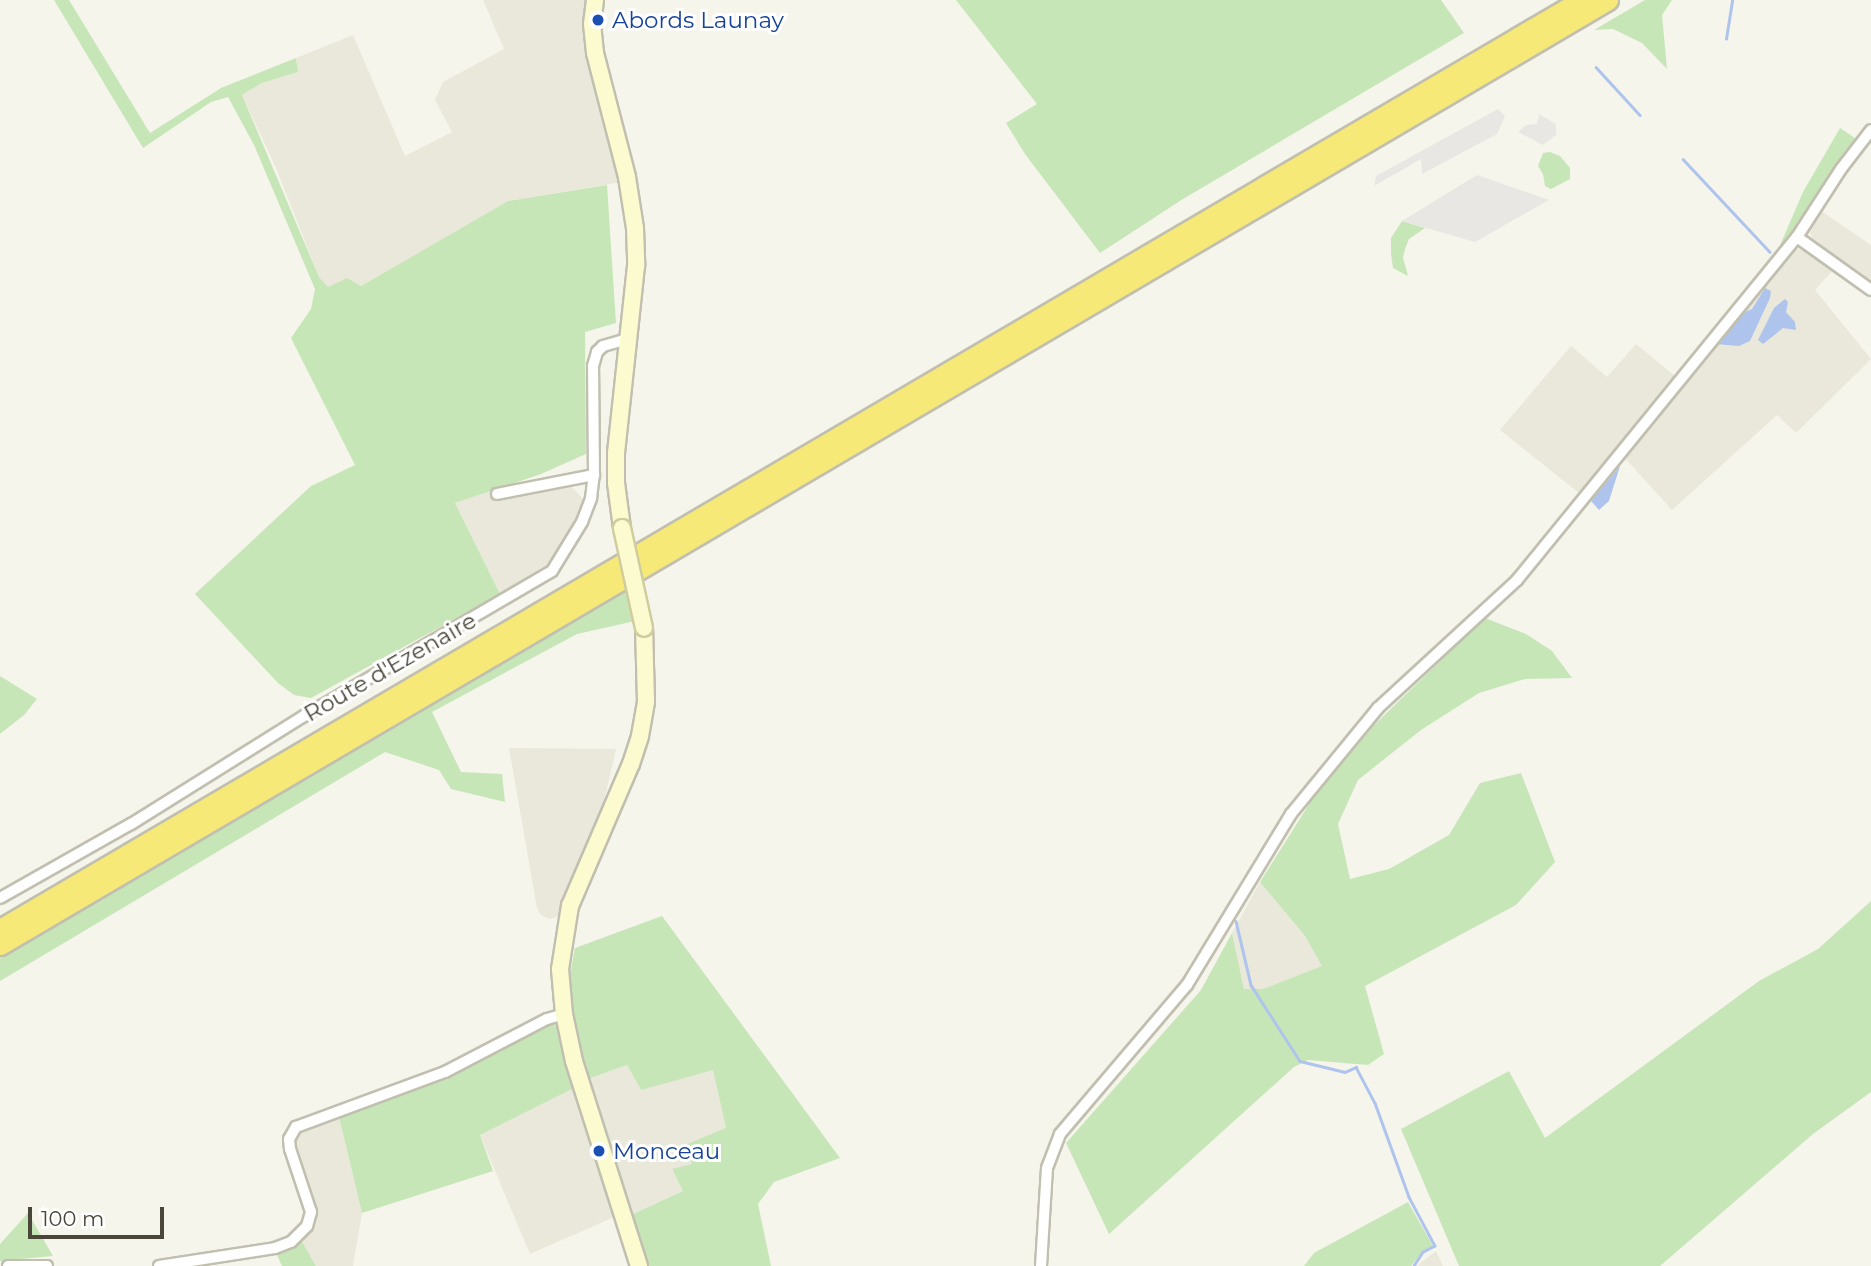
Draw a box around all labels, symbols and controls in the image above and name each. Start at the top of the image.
place label: Abords Launay [612,6,784,34]
marker: Abords Launay [590,12,606,28]
street label: Route d'Ezenaire [299,606,481,728]
place label: Monceau [613,1137,720,1165]
marker: Monceau [591,1143,607,1159]
scale bar [32,1192,168,1236]
text: 100 m [41,1206,104,1231]

